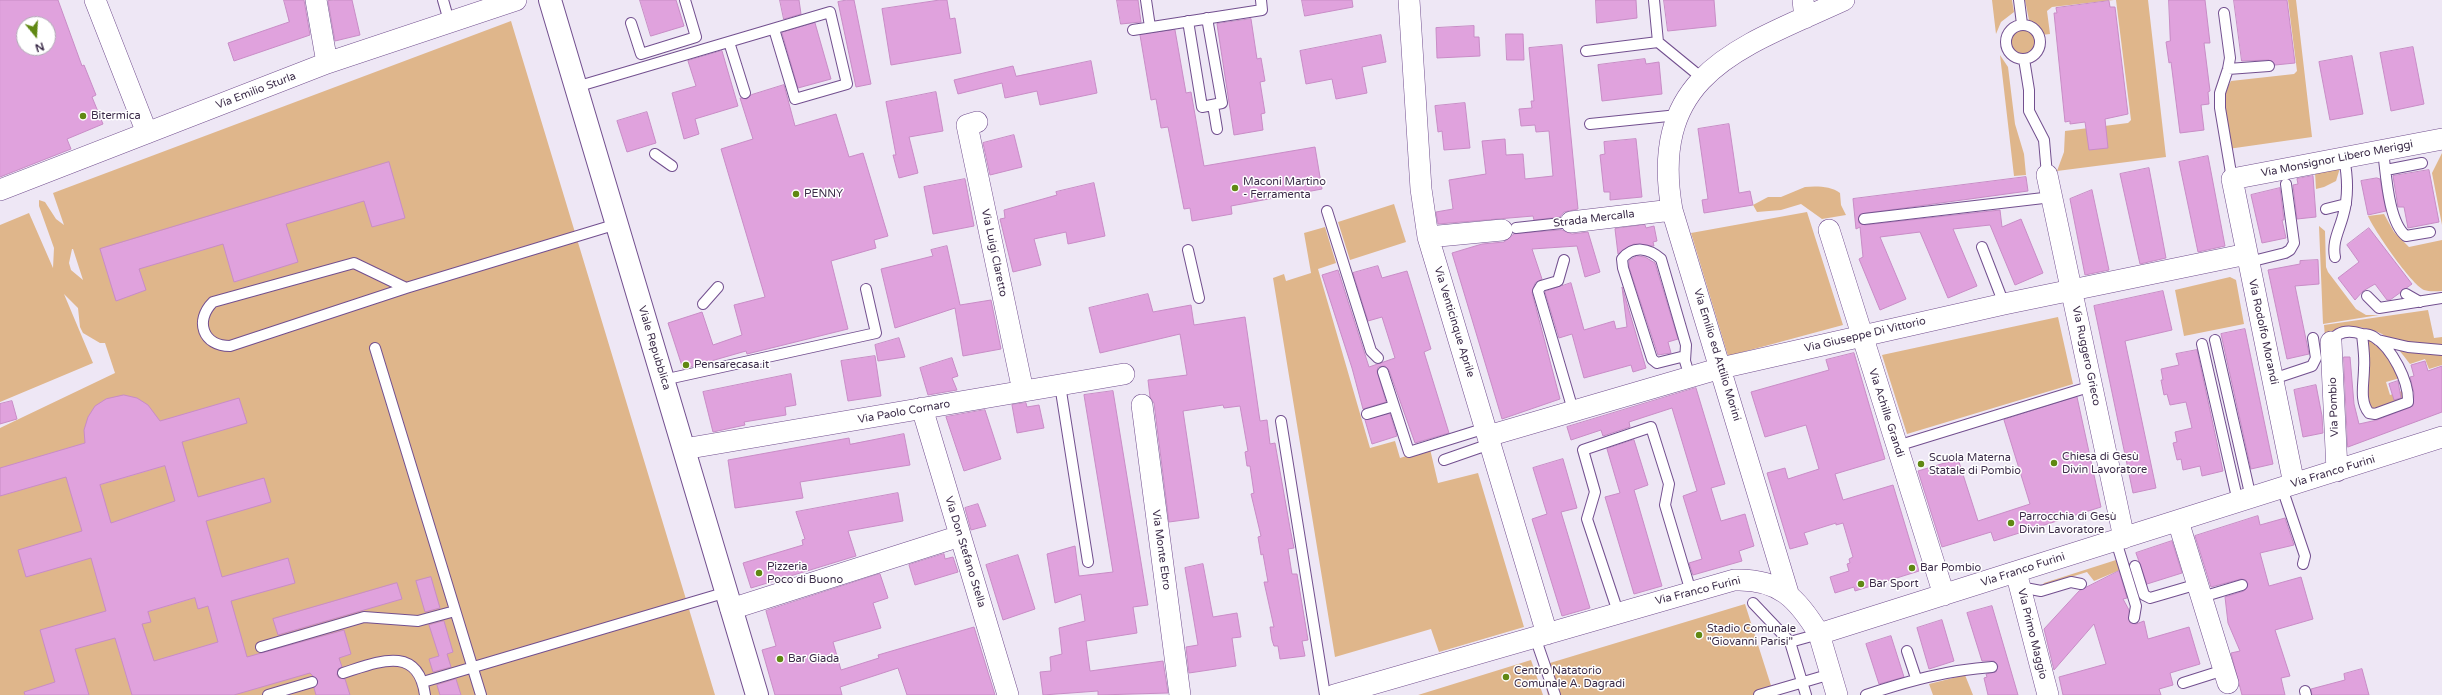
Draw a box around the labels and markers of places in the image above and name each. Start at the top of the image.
place label: Bitermica [91,109,141,123]
marker: Bitermica [78,111,88,121]
place label: Maconi Martino - Ferramenta [1243,175,1326,201]
marker: Maconi Martino - Ferramenta [1230,183,1240,193]
place label: PENNY [804,187,843,201]
marker: PENNY [791,189,801,199]
place label: Pensarecasa.it [694,358,769,372]
marker: Pensarecasa.it [681,360,691,370]
place label: Chiesa di Gesù Divin Lavoratore [2062,450,2147,476]
place label: Scuola Materna Statale di Pombio [1929,451,2021,477]
marker: Chiesa di Gesù Divin Lavoratore [2049,458,2059,468]
marker: Scuola Materna Statale di Pombio [1916,459,1926,469]
place label: Parrocchia di Gesù Divin Lavoratore [2019,510,2116,536]
marker: Parrocchia di Gesù Divin Lavoratore [2006,518,2016,528]
place label: Pizzeria Poco di Buono [767,560,843,586]
place label: Bar Pombio [1920,561,1981,575]
marker: Bar Pombio [1907,563,1917,573]
marker: Pizzeria Poco di Buono [754,568,764,578]
place label: Bar Sport [1869,577,1919,591]
marker: Bar Sport [1856,579,1866,589]
place label: Stadio Comunale "Giovanni Parisi" [1707,622,1796,648]
marker: Stadio Comunale "Giovanni Parisi" [1694,630,1704,640]
place label: Bar Giada [788,652,839,666]
marker: Bar Giada [775,654,785,664]
place label: Centro Natatorio Comunale A. Dagradi [1514,664,1625,690]
marker: Centro Natatorio Comunale A. Dagradi [1501,672,1511,682]

